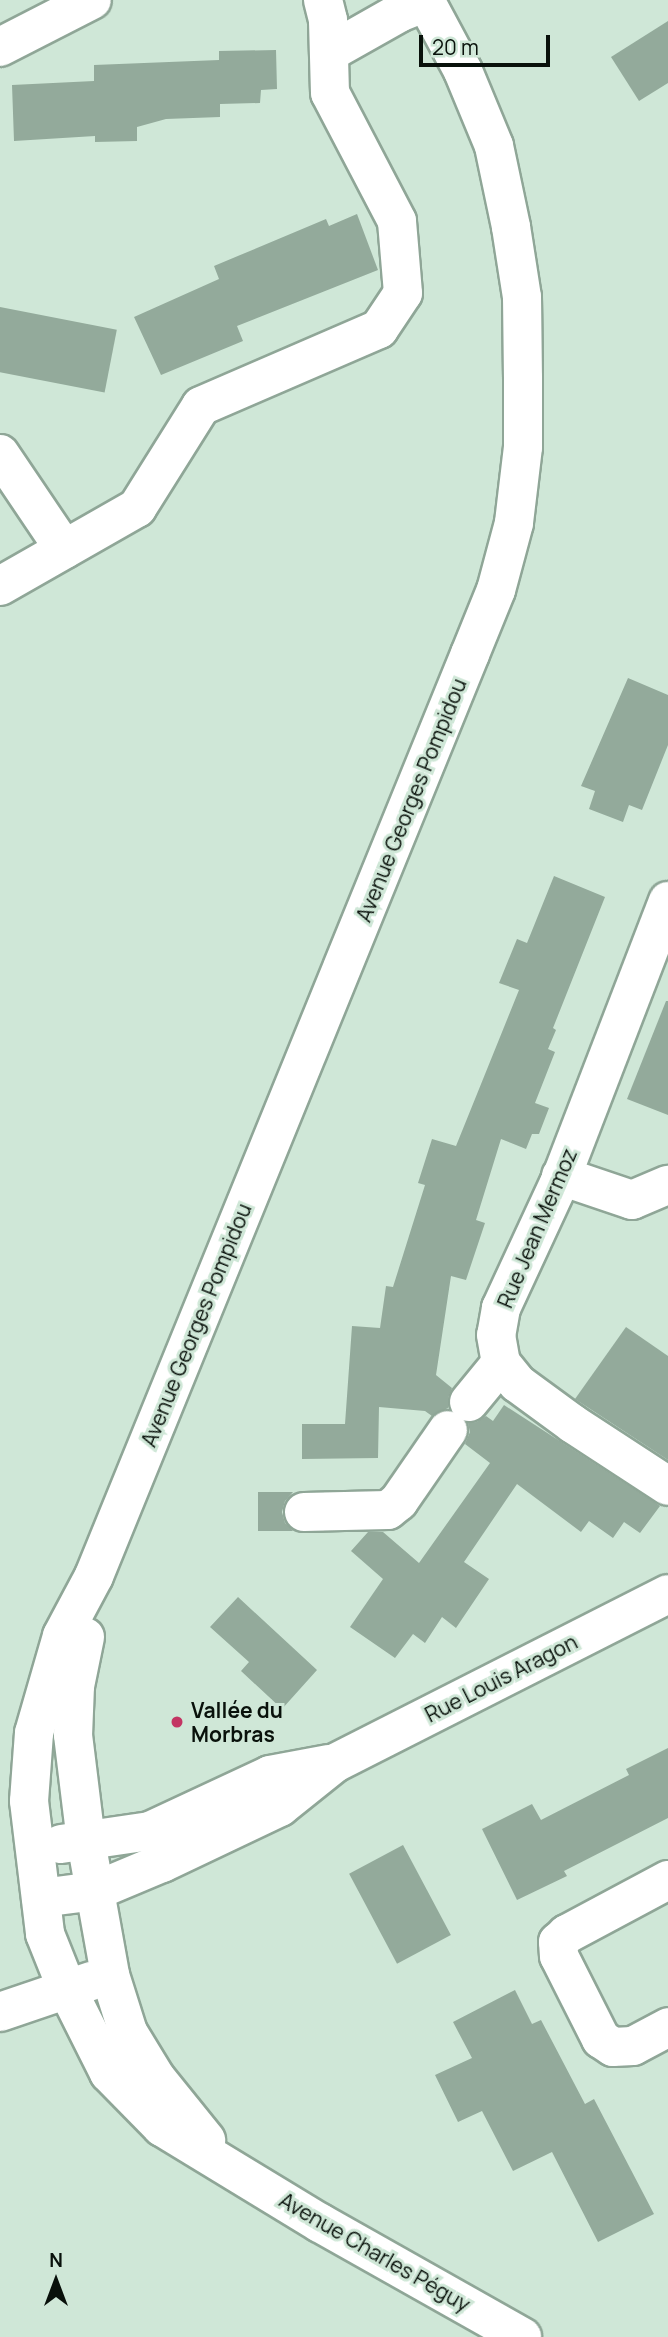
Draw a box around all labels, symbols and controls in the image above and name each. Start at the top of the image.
scale bar [423,21,554,65]
text: 20 m [432,33,479,61]
street label: Avenue Georges Pompidou [351,675,471,925]
street label: Rue Jean Mermoz [492,1145,582,1311]
street label: Avenue Georges Pompidou [136,1200,256,1450]
street label: Rue Louis Aragon [421,1629,581,1727]
place label: Vallée du Morbras [191,1697,283,1747]
marker: Vallée du Morbras [169,1714,185,1730]
street label: Avenue Charles Péguy [275,2187,475,2317]
north arrow [21,2246,91,2316]
text: N [49,2247,63,2273]

